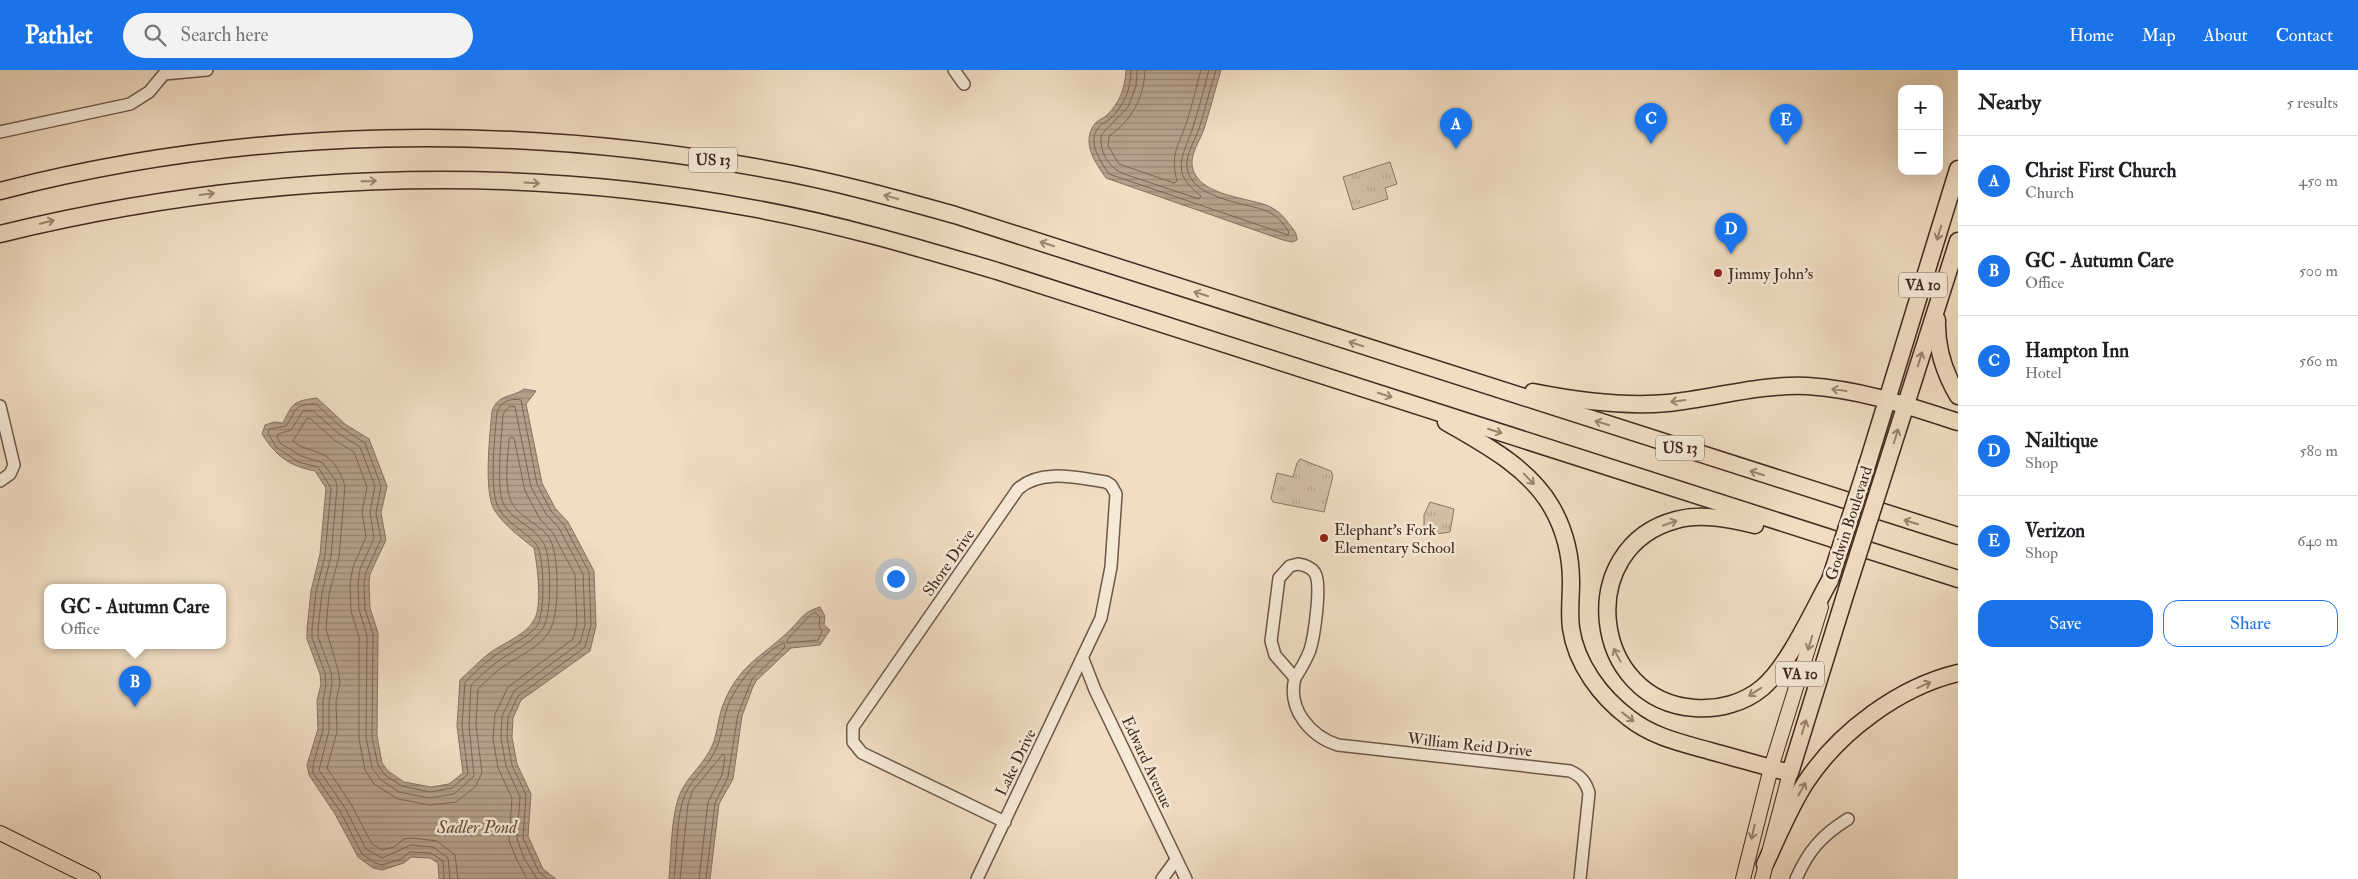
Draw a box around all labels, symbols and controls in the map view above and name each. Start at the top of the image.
search box [123,13,473,58]
text: Pathlet [25,20,93,51]
icon: search [141,21,169,49]
text: Search here [181,23,268,47]
text: Home [2069,24,2114,47]
text: Map [2142,24,2176,47]
text: About [2204,24,2248,47]
text: Contact [2276,24,2333,47]
map controls [1898,85,1943,175]
button: + [1898,85,1943,130]
text: Nearby [1978,89,2041,116]
text: 5 results [2287,93,2338,113]
pin: C [1635,103,1667,144]
pin: E [1770,104,1802,145]
pin: A [1440,108,1472,149]
button: − [1898,130,1943,175]
road number: US 13 [689,148,737,172]
text: Christ First Church [2025,159,2176,183]
text: A [1989,171,1999,191]
text: 450 m [2299,171,2338,191]
one-way arrow [360,176,377,186]
one-way arrow [523,178,539,187]
text: Church [2025,183,2074,203]
one-way arrow [199,189,215,199]
one-way arrow [884,192,900,202]
pin: D [1715,213,1747,254]
one-way arrow [39,217,55,226]
one-way arrow [1933,224,1943,240]
one-way arrow [1039,239,1055,249]
text: GC - Autumn Care [2025,249,2174,273]
text: B [1989,261,1999,281]
text: 500 m [2299,261,2338,281]
place label: Jimmy John's [1727,264,1813,285]
marker: Jimmy John's [1712,267,1724,279]
road number: VA 10 [1899,272,1947,298]
text: Office [2025,273,2064,293]
one-way arrow [1194,289,1210,299]
one-way arrow [1348,339,1364,349]
text: Hampton Inn [2025,339,2129,363]
one-way arrow [1916,351,1926,367]
text: C [1988,351,2000,371]
text: 560 m [2299,351,2338,371]
text: Hotel [2025,363,2062,383]
one-way arrow [1832,385,1848,395]
one-way arrow [1376,391,1392,401]
one-way arrow [1671,397,1687,407]
one-way arrow [1594,418,1610,428]
one-way arrow [1487,427,1502,436]
one-way arrow [1892,429,1901,445]
text: Nailtique [2025,429,2098,453]
road number: US 13 [1656,436,1704,460]
text: D [1987,441,2001,461]
text: 580 m [2299,441,2338,461]
text: Shop [2025,453,2058,473]
street label: Godwin Boulevard [1821,464,1877,583]
one-way arrow [1749,467,1765,477]
one-way arrow [1523,473,1536,485]
one-way arrow [1904,516,1920,526]
one-way arrow [1661,517,1677,527]
text: Verizon [2025,519,2085,543]
place label: Elephant's Fork Elementary School [1334,520,1455,558]
street label: Shore Drive [918,525,979,600]
text: E [1988,531,2000,551]
text: 640 m [2297,531,2338,551]
marker: Elephant's Fork Elementary School [1318,532,1330,544]
text: Shop [2025,543,2058,563]
your location [883,566,909,592]
popup [44,584,226,649]
text: GC - Autumn Care [61,595,209,619]
button: Save [1978,600,2153,647]
button: Share [2163,600,2338,647]
text: Office [61,619,100,639]
one-way arrow [1805,635,1814,650]
one-way arrow [1612,648,1622,663]
road number: VA 10 [1776,662,1824,686]
pin: B [119,666,151,707]
one-way arrow [1916,680,1931,690]
one-way arrow [1749,688,1763,698]
one-way arrow [1621,711,1634,722]
street label: Edward Avenue [1117,713,1177,812]
one-way arrow [1800,719,1810,735]
street label: Lake Drive [991,725,1041,799]
street label: William Reid Drive [1405,728,1534,762]
one-way arrow [1797,781,1807,796]
water label: Sadler Pond [436,816,518,839]
one-way arrow [1748,823,1757,839]

